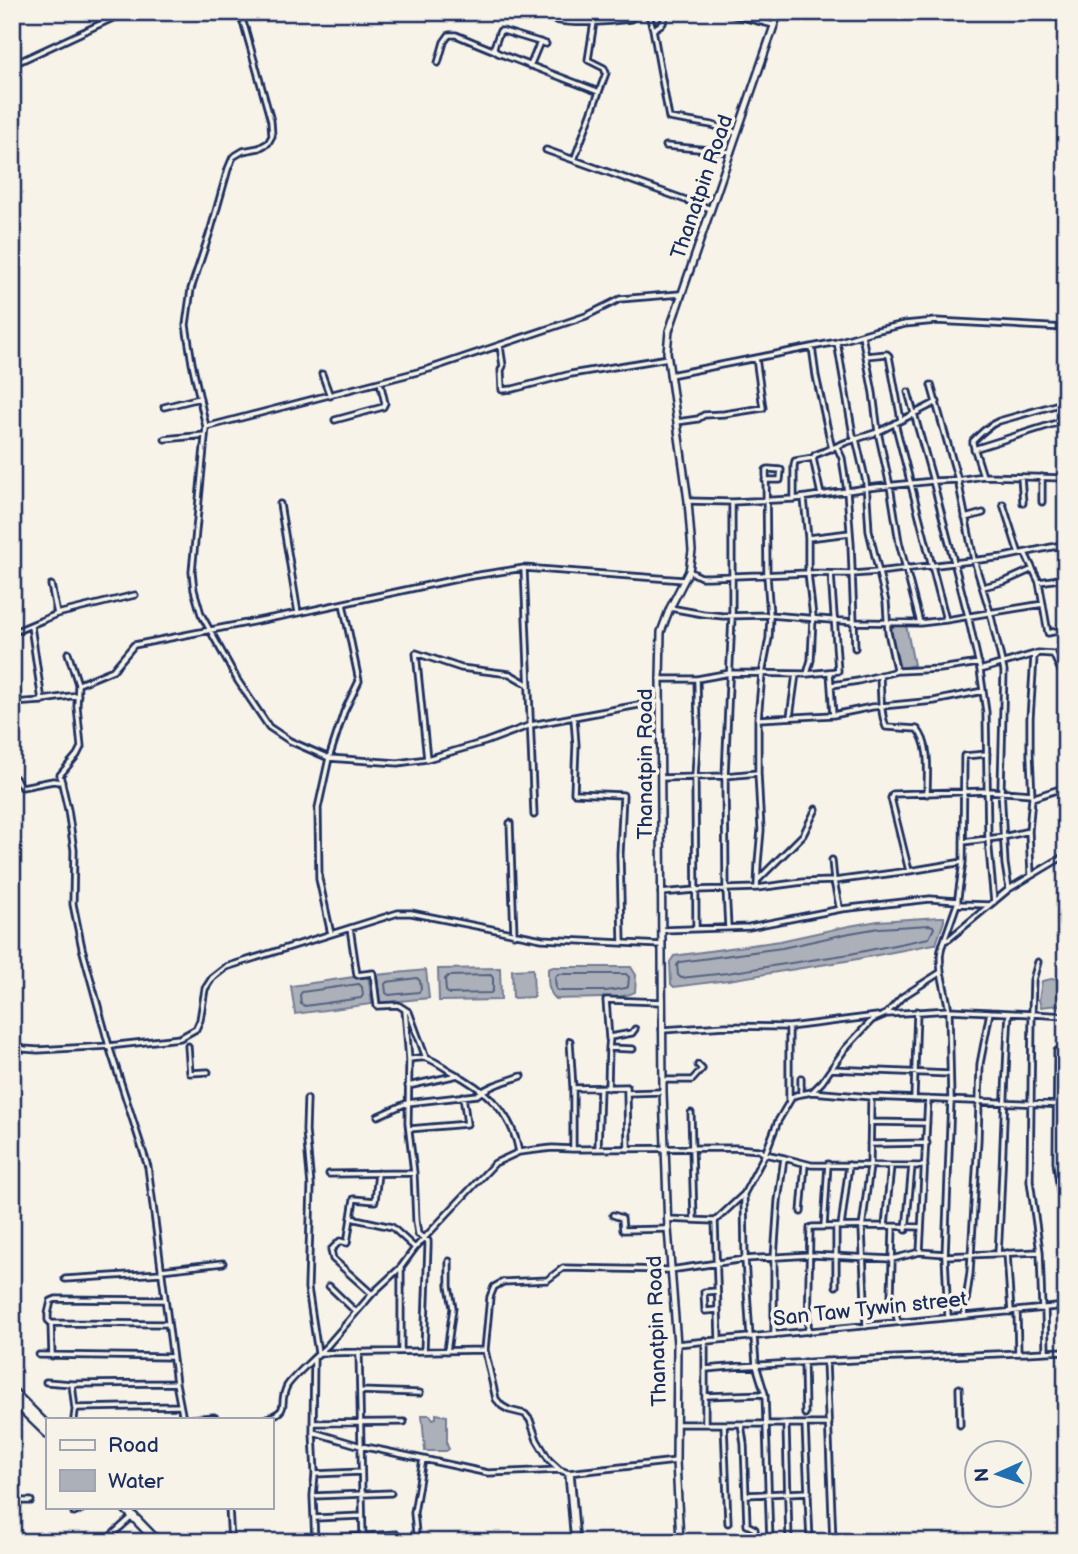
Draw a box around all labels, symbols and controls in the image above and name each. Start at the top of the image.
street label: Thanatpin Road [666,111,738,263]
street label: Thanatpin Road [633,688,658,840]
street label: Thanatpin Road [642,1255,672,1407]
street label: San Taw Tywin street [772,1286,969,1332]
legend [46,1418,273,1508]
text: Road [108,1433,159,1458]
north arrow [962,1438,1032,1508]
text: N [971,1467,994,1483]
text: Water [108,1469,164,1494]

